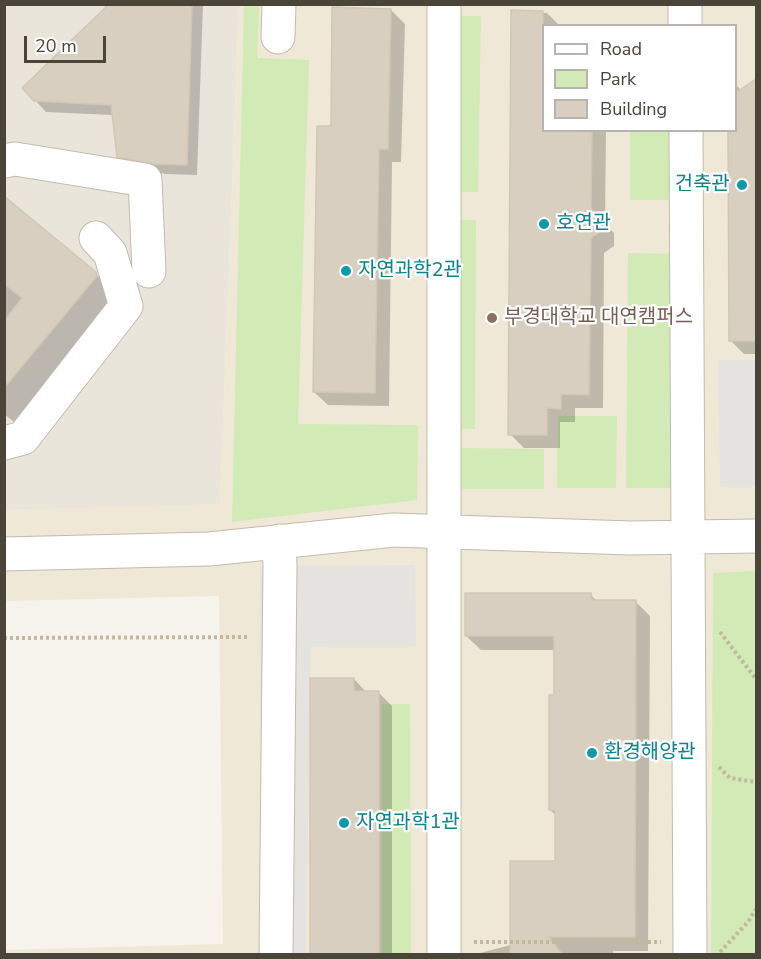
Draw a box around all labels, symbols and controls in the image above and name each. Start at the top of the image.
scale bar [27,24,110,62]
legend [542,24,737,132]
text: 20 m [35,34,77,58]
text: Road [600,37,642,61]
text: Park [600,67,636,91]
text: Building [600,97,667,121]
place label: 건축관 [675,173,730,197]
marker: 건축관 [735,178,749,192]
place label: 호연관 [556,212,611,236]
marker: 호연관 [537,217,551,231]
place label: 자연과학2관 [358,259,462,283]
marker: 자연과학2관 [339,264,353,278]
place label: 부경대학교 대연캠퍼스 [504,306,693,330]
marker: 부경대학교 대연캠퍼스 [485,311,499,325]
place label: 환경해양관 [604,741,696,765]
marker: 환경해양관 [585,746,599,760]
place label: 자연과학1관 [356,811,460,835]
marker: 자연과학1관 [337,816,351,830]

